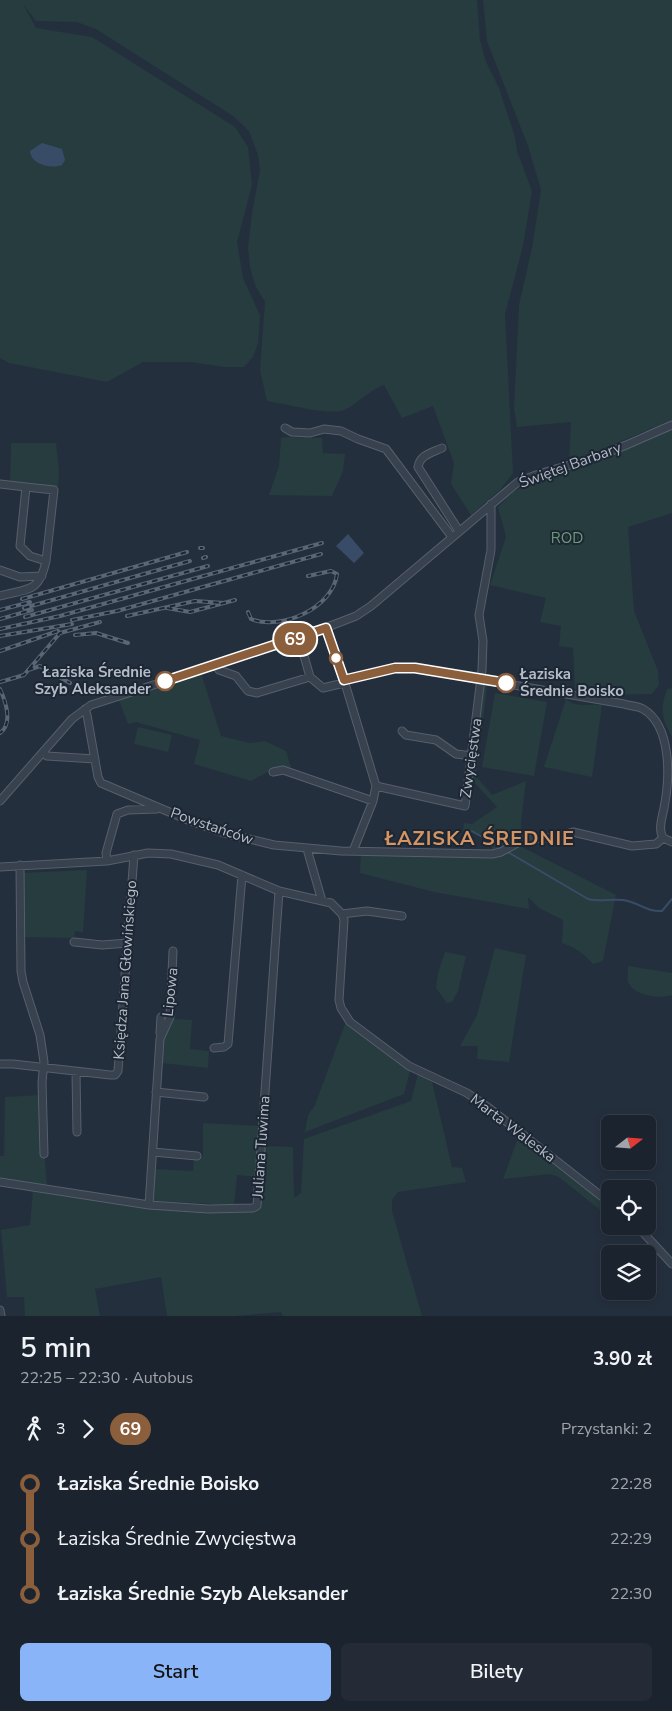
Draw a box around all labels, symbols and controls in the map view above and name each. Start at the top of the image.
street label: Świętej Barbary [516,436,624,493]
park label: ROD [551,528,583,548]
line badge: 69 [272,623,318,655]
text: 69 [284,627,306,651]
unlabelled marker [329,651,343,665]
place label: Łaziska Średnie Szyb Aleksander [34,662,151,699]
place label: Łaziska Średnie Boisko [519,664,624,701]
marker: Łaziska Średnie Szyb Aleksander [155,671,175,691]
marker: Łaziska Średnie Boisko [496,673,516,693]
street label: Zwycięstwa [456,717,486,799]
street label: Powstańców [168,802,256,850]
district label: ŁAZISKA ŚREDNIE [384,825,575,852]
street label: Księdza Jana Głowińskiego [109,880,141,1060]
street label: Lipowa [157,967,183,1017]
street label: Marta Waleska [466,1089,560,1167]
street label: Juliana Tuwima [247,1095,275,1200]
north arrow [601,1115,656,1170]
map controls [601,1115,656,1300]
button: locate [601,1180,656,1235]
button: layers [601,1245,656,1300]
text: 5 min [20,1329,91,1367]
text: 3.90 zł [593,1346,652,1372]
text: 22:25 – 22:30 · Autobus [20,1367,193,1389]
icon: walk [20,1415,48,1443]
icon: forward [74,1415,102,1443]
text: 69 [120,1417,141,1441]
text: 3 [56,1418,66,1440]
text: Przystanki: 2 [561,1418,652,1440]
text: Łaziska Średnie Boisko [58,1471,259,1497]
text: 22:28 [610,1473,652,1495]
text: Łaziska Średnie Zwycięstwa [58,1526,296,1552]
text: 22:29 [610,1528,652,1550]
text: Łaziska Średnie Szyb Aleksander [58,1581,348,1607]
text: 22:30 [610,1583,652,1605]
button: Start [20,1643,331,1701]
button: Bilety [341,1643,652,1701]

